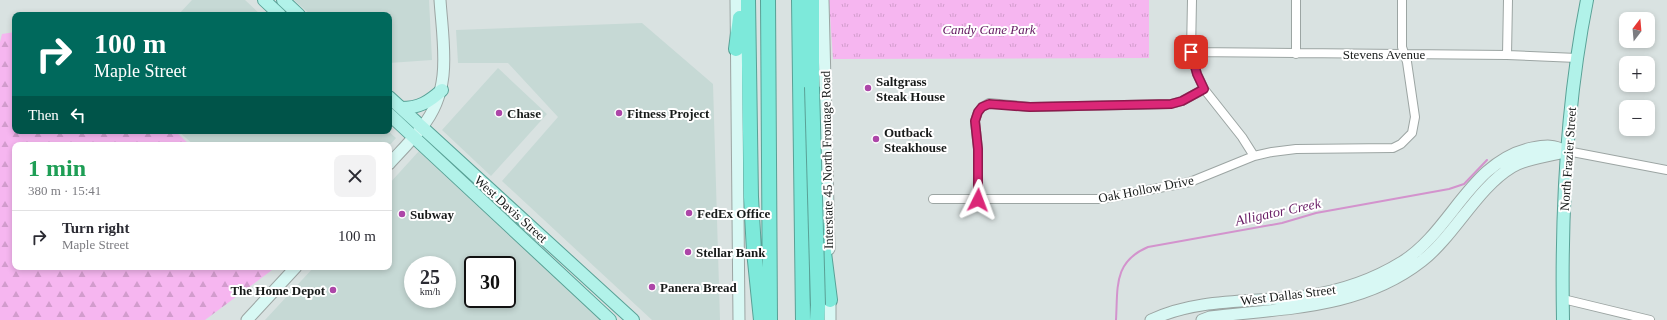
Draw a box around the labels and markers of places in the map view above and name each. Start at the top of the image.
pin [1174,35,1208,69]
place label: Saltgrass Steak House [876,74,945,104]
marker: Saltgrass Steak House [863,83,873,93]
place label: Chase [507,106,541,121]
place label: Fitness Project [627,106,710,121]
marker: Chase [494,108,504,118]
marker: Fitness Project [614,108,624,118]
place label: Outback Steakhouse [884,125,947,155]
marker: Outback Steakhouse [871,134,881,144]
place label: FedEx Office [697,206,771,221]
place label: Subway [410,207,455,222]
marker: FedEx Office [684,208,694,218]
marker: Subway [397,209,407,219]
place label: Stellar Bank [696,245,766,260]
marker: Stellar Bank [683,247,693,257]
place label: Panera Bread [660,280,737,295]
marker: Panera Bread [647,282,657,292]
place label: The Home Depot [230,283,326,298]
marker: The Home Depot [328,285,338,295]

